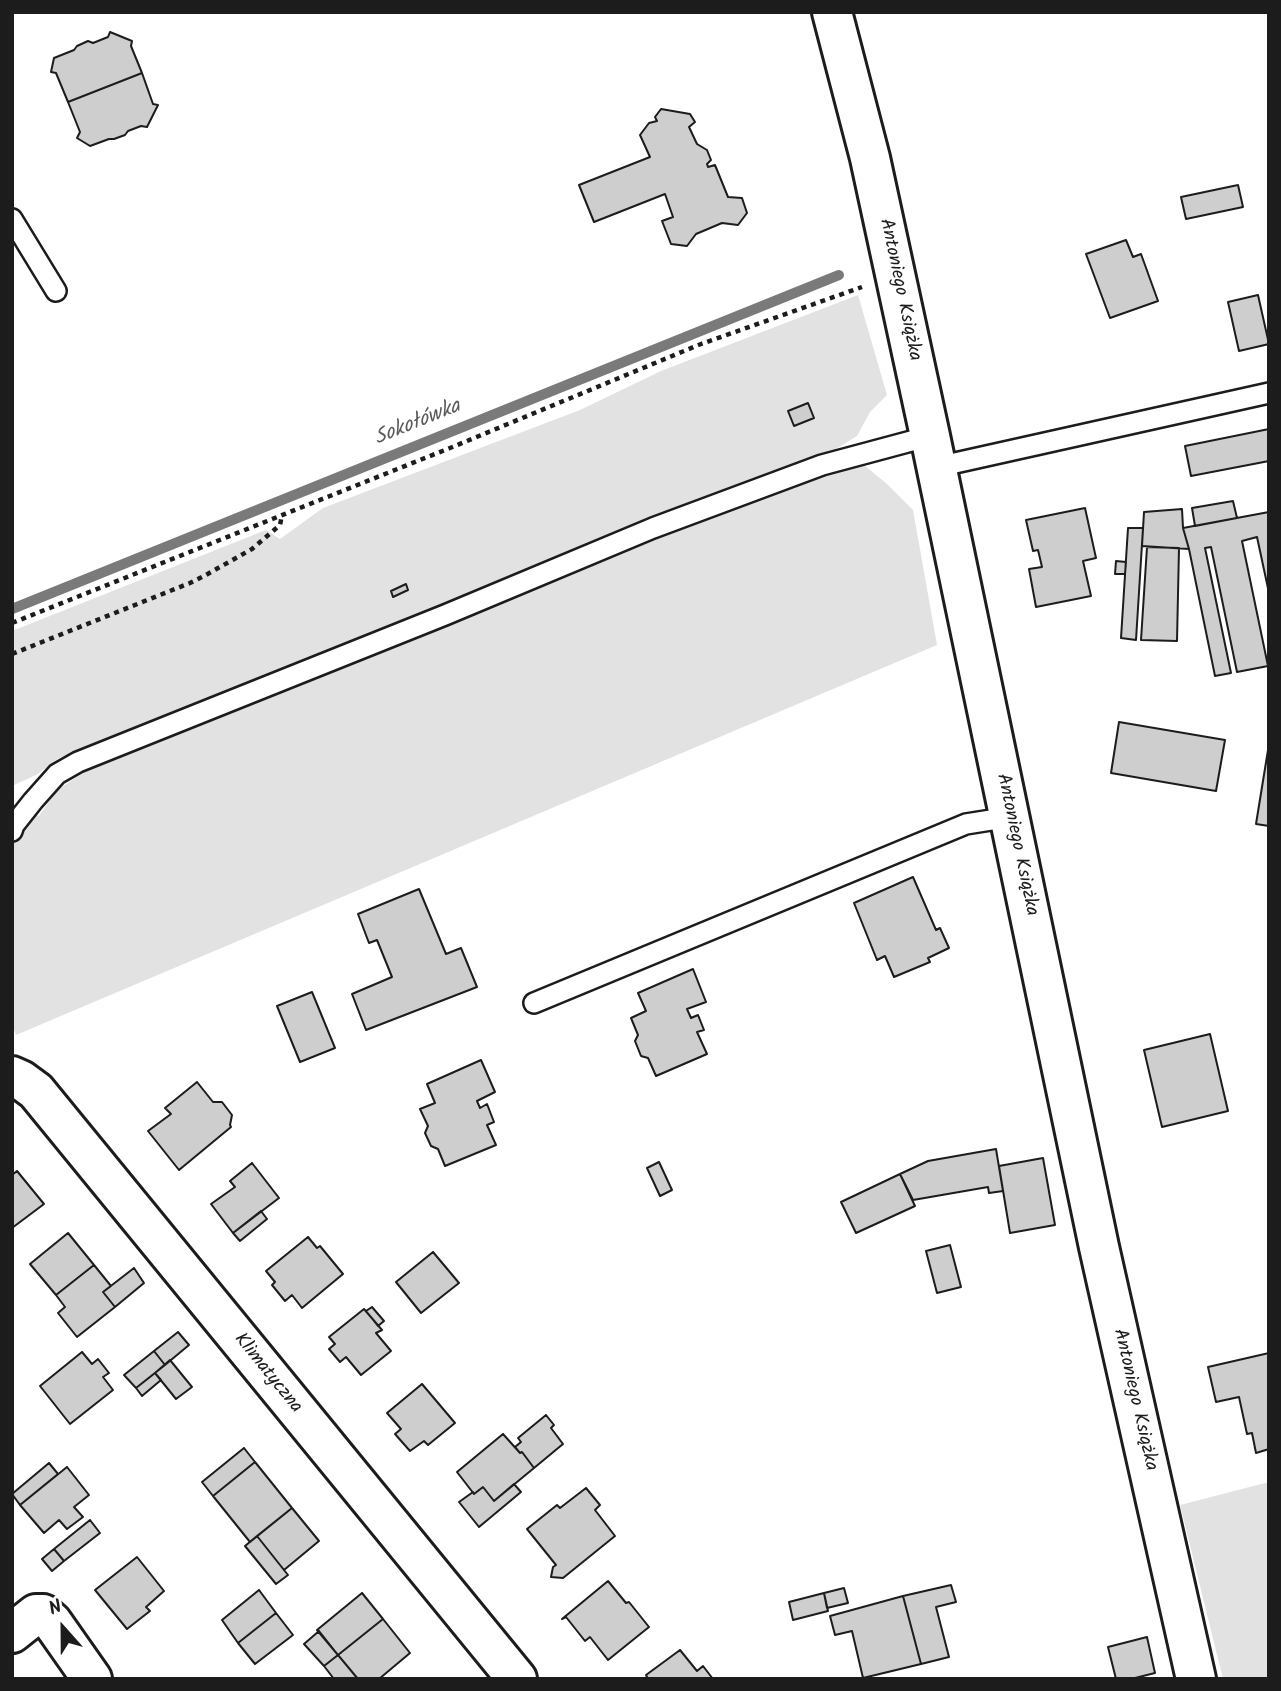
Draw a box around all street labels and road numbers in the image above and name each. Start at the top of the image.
street label: Antoniego Książka [873,217,925,363]
street label: Antoniego Książka [990,772,1042,918]
street label: Antoniego Książka [1107,1327,1161,1473]
street label: Klimatyczna [228,1329,306,1419]

